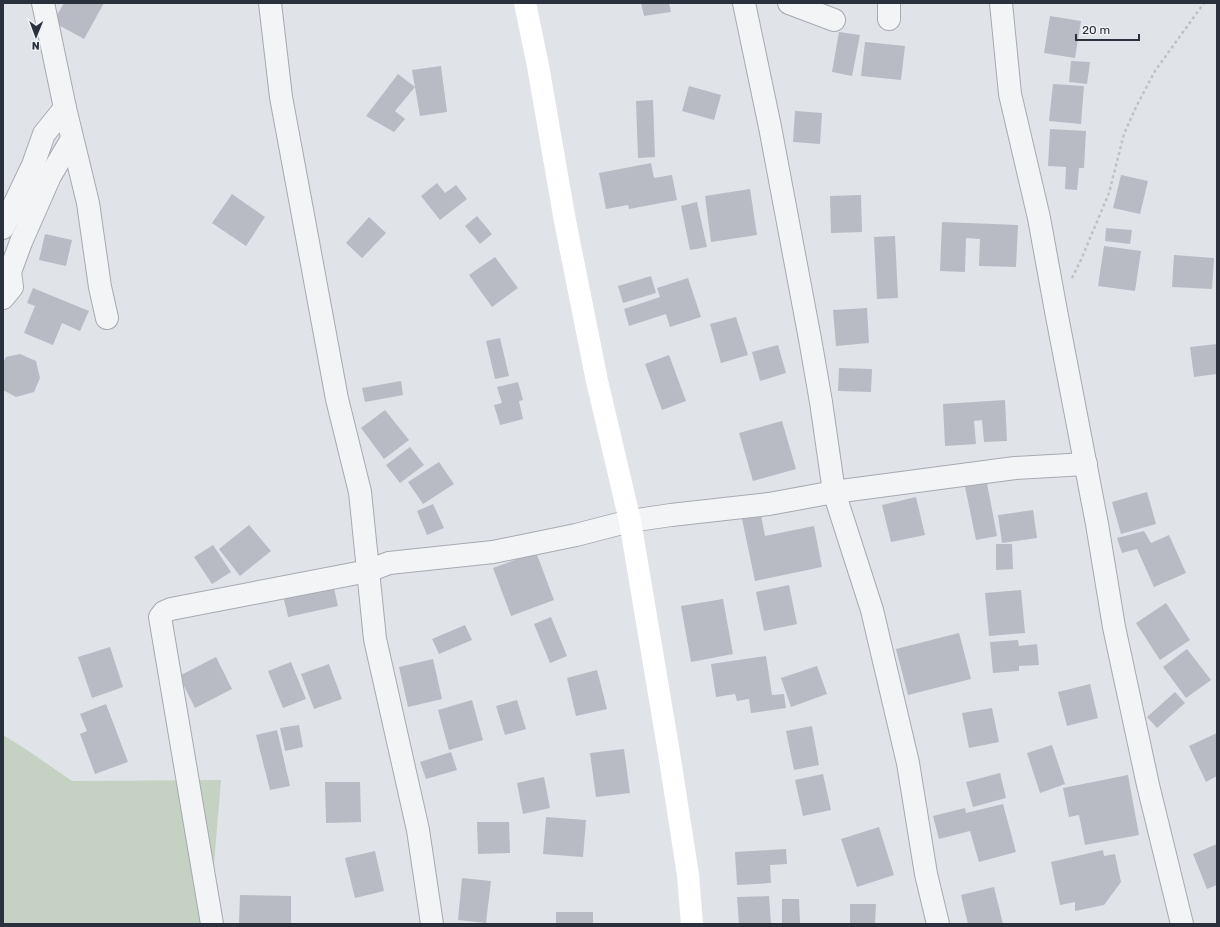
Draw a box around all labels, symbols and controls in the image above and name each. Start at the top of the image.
north arrow [16,16,56,56]
scale bar [1076,16,1139,42]
text: 20 m [1082,23,1110,37]
text: N [32,39,40,52]

